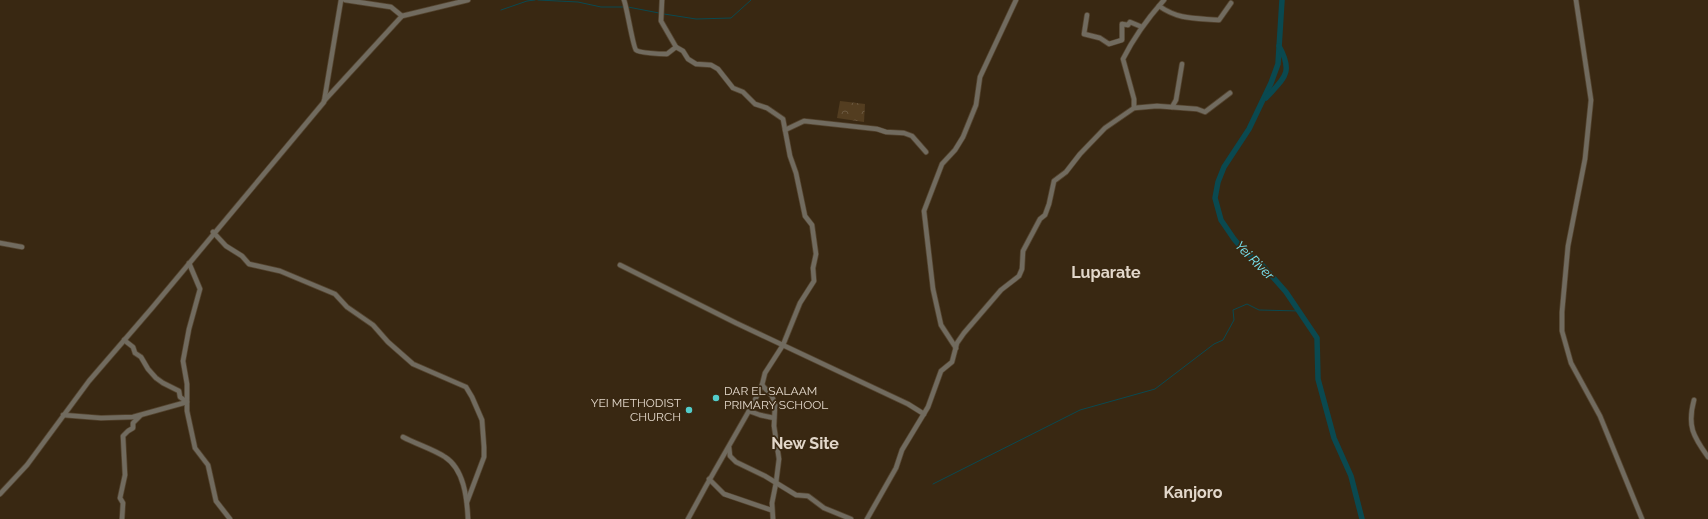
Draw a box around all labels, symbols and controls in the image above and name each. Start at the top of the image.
water label: Yei River [1232,238,1277,283]
district label: Luparate [1071,263,1141,282]
place label: DAR EL SALAAM PRIMARY SCHOOL [724,384,828,412]
marker: DAR EL SALAAM PRIMARY SCHOOL [711,393,721,403]
place label: YEI METHODIST CHURCH [591,396,682,424]
marker: YEI METHODIST CHURCH [684,405,694,415]
district label: New Site [771,434,839,453]
district label: Kanjoro [1163,483,1223,502]

